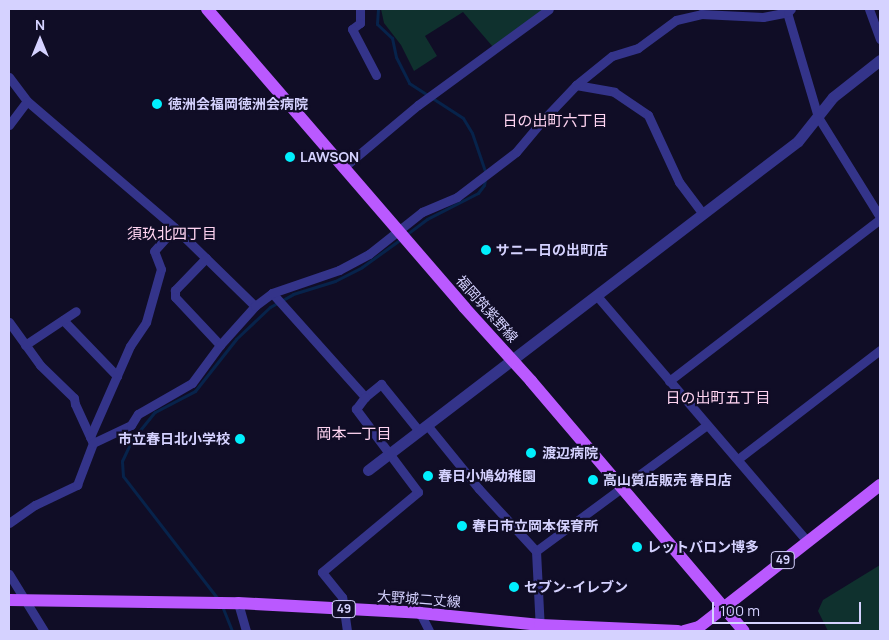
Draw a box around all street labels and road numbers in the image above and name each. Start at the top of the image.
street label: 福岡筑紫野線 [453,272,521,346]
road number: 49 [770,550,796,570]
street label: 大野城二丈線 [377,588,461,610]
road number: 49 [332,600,356,618]

